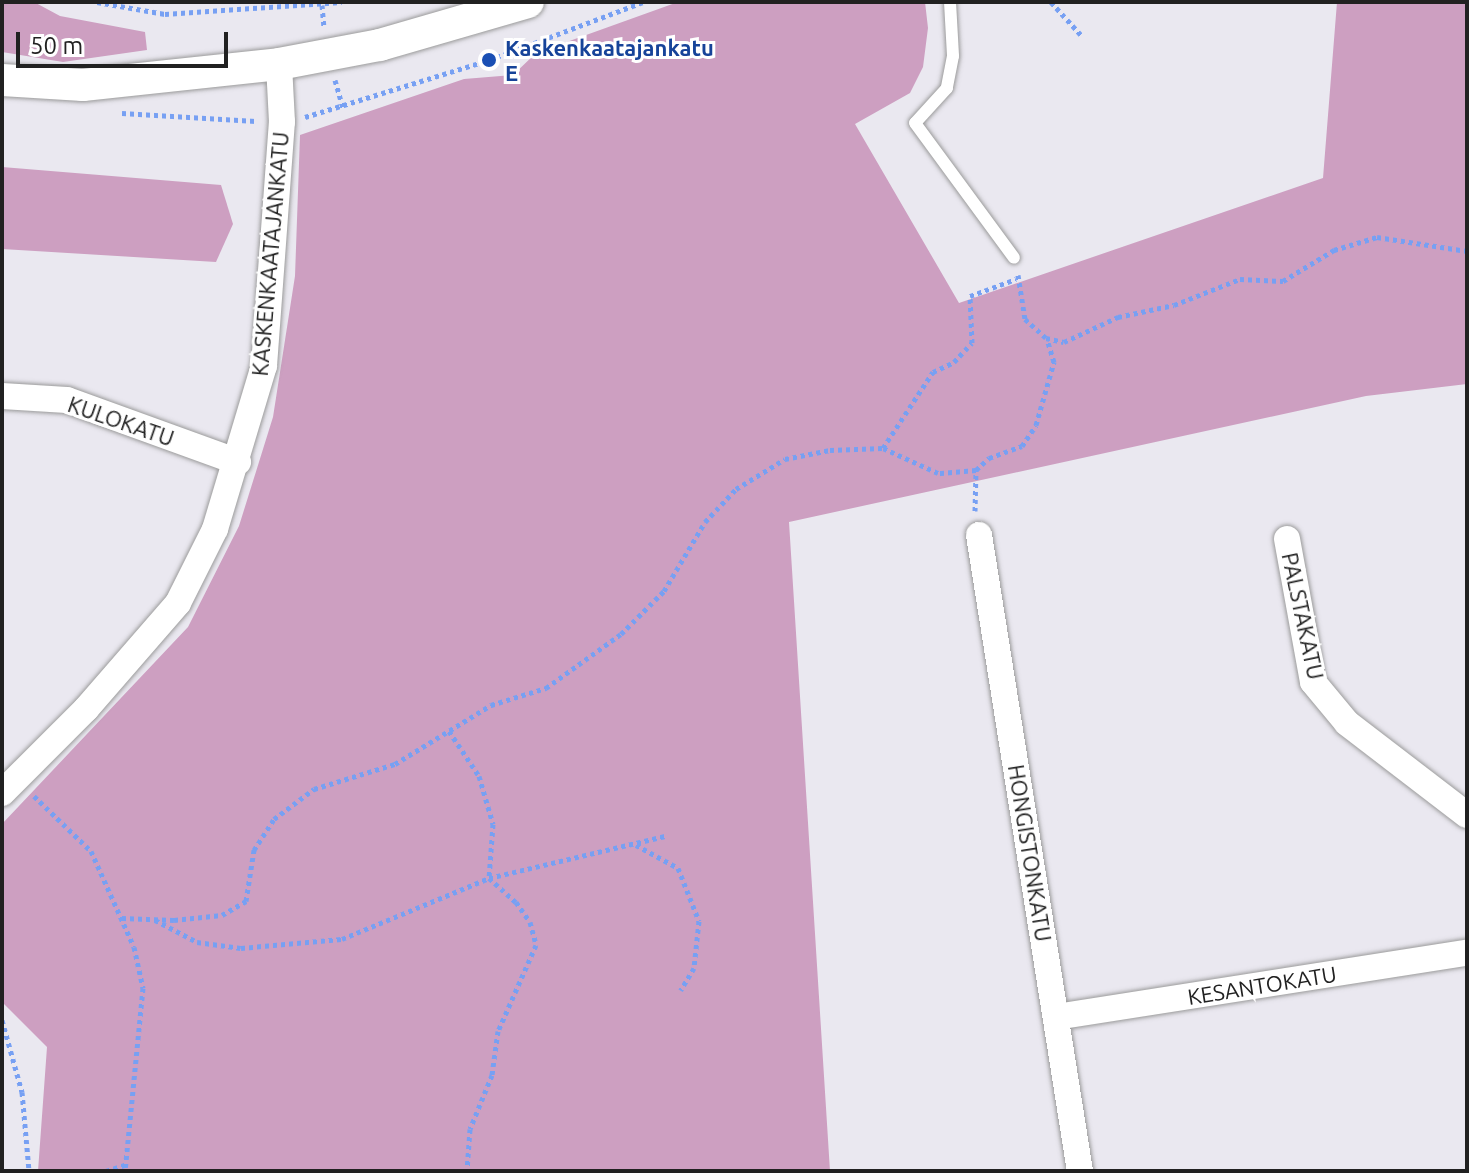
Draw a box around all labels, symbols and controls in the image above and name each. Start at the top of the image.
scale bar [20,16,232,66]
text: 50 m [30,32,83,59]
place label: Kaskenkaatajankatu E [505,34,714,86]
marker: Kaskenkaatajankatu E [480,51,498,69]
street label: KASKENKAATAJANKATU [246,131,294,377]
street label: KULOKATU [64,391,178,451]
street label: PALSTAKATU [1277,550,1329,682]
street label: HONGISTONKATU [1003,763,1057,943]
street label: KESANTOKATU [1186,960,1338,1010]

